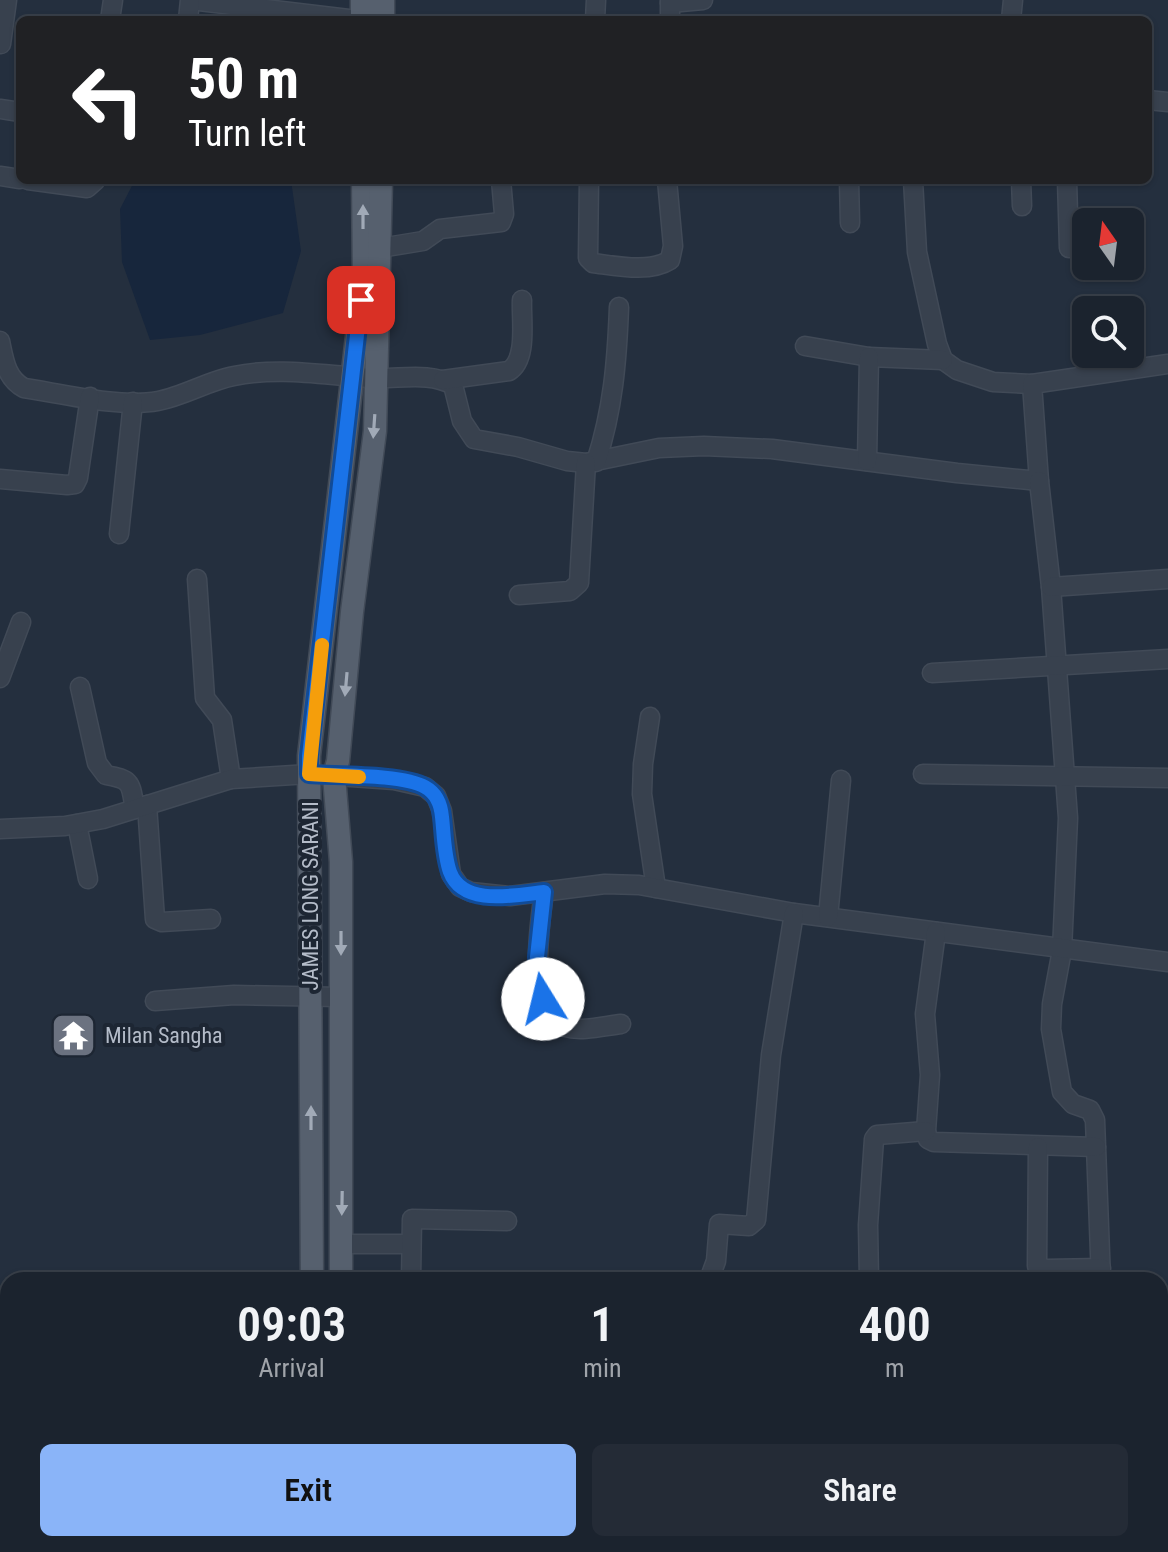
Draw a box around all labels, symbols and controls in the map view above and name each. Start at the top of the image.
text: 50 m [188,46,299,112]
icon: left [56,48,160,152]
text: Turn left [188,113,306,155]
one-way arrow [357,204,369,229]
north arrow [1072,208,1144,280]
map controls [1072,208,1144,368]
pin [327,266,395,334]
icon: arrive [339,278,383,322]
button: search [1072,296,1144,368]
one-way arrow [367,414,380,439]
one-way arrow [339,672,352,697]
street label: JAMES LONG SARANI [298,801,323,991]
one-way arrow [335,931,347,956]
position arrow [501,957,585,1041]
temple icon: Milan Sangha [50,1011,98,1059]
place label: Milan Sangha [105,1023,223,1048]
one-way arrow [305,1105,317,1130]
one-way arrow [336,1191,348,1216]
text: 09:03 [237,1296,346,1353]
text: 1 [590,1296,614,1353]
text: 400 [859,1296,931,1353]
text: Arrival [259,1353,325,1383]
text: min [583,1353,621,1383]
text: m [885,1353,905,1383]
button: Exit [40,1444,576,1536]
button: Share [592,1444,1128,1536]

